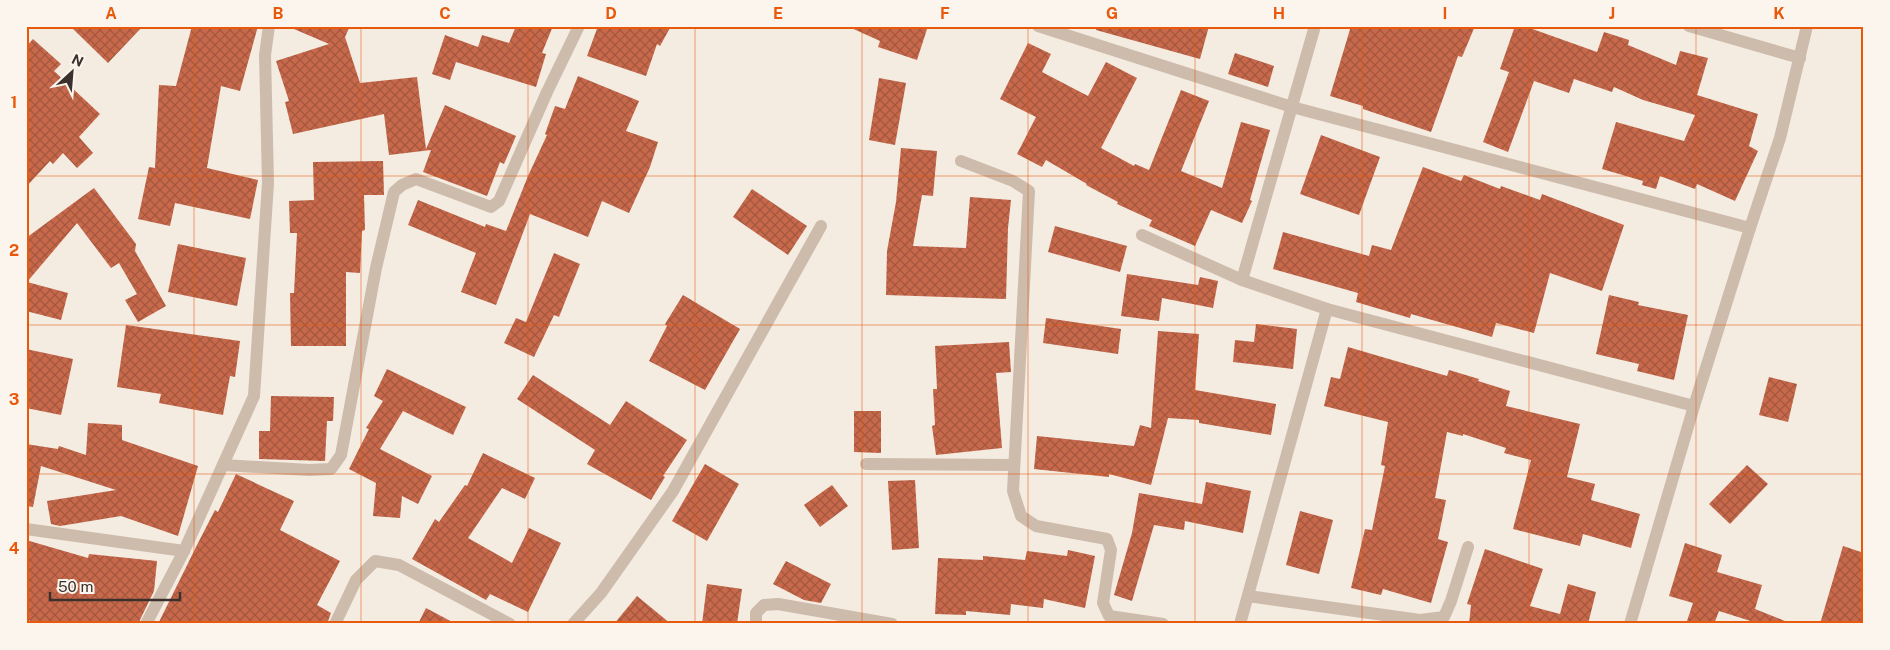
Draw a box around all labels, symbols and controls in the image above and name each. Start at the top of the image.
text: A [105,4,117,23]
text: B [273,4,284,23]
text: C [439,4,451,23]
text: D [605,4,617,23]
text: E [773,4,783,23]
text: F [940,4,950,23]
text: G [1106,4,1118,23]
text: H [1273,4,1285,23]
text: I [1443,4,1447,23]
text: J [1609,4,1615,23]
text: K [1773,4,1785,23]
north arrow [48,48,98,98]
text: N [69,51,86,70]
text: 1 [11,93,17,112]
text: 2 [9,241,19,260]
text: 3 [9,390,19,409]
text: 4 [9,539,20,558]
scale bar [50,570,180,602]
text: 50 m [58,578,93,595]

